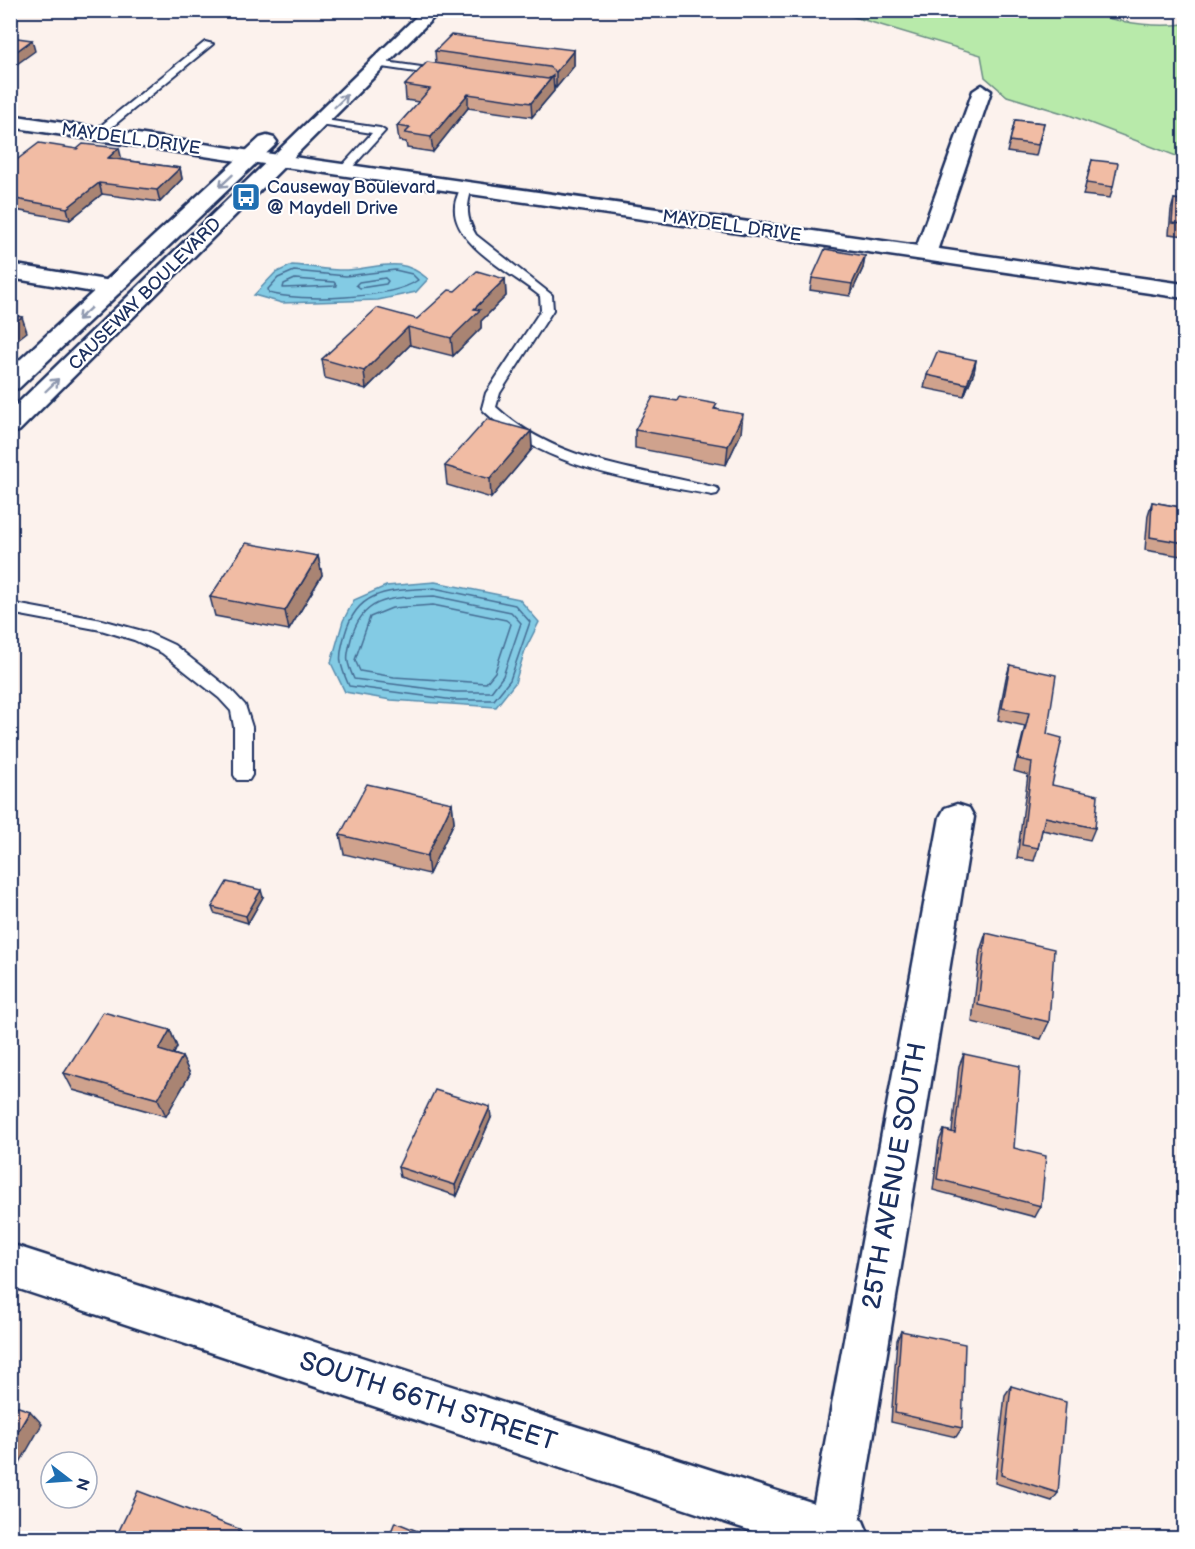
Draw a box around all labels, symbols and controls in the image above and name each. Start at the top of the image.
one-way arrow [333,93,348,108]
street label: MAYDELL DRIVE [60,119,202,159]
one-way arrow [218,173,233,188]
place label: Causeway Boulevard @ Maydell Drive [267,177,436,219]
bus stop icon: Causeway Boulevard @ Maydell Drive [230,181,262,213]
street label: MAYDELL DRIVE [661,206,803,246]
street label: CAUSEWAY BOULEVARD [64,213,226,375]
one-way arrow [76,307,91,321]
one-way arrow [45,378,60,392]
street label: 25TH AVENUE SOUTH [856,1040,934,1312]
street label: SOUTH 66TH STREET [296,1346,561,1458]
north arrow [39,1450,99,1510]
text: N [71,1475,93,1492]

